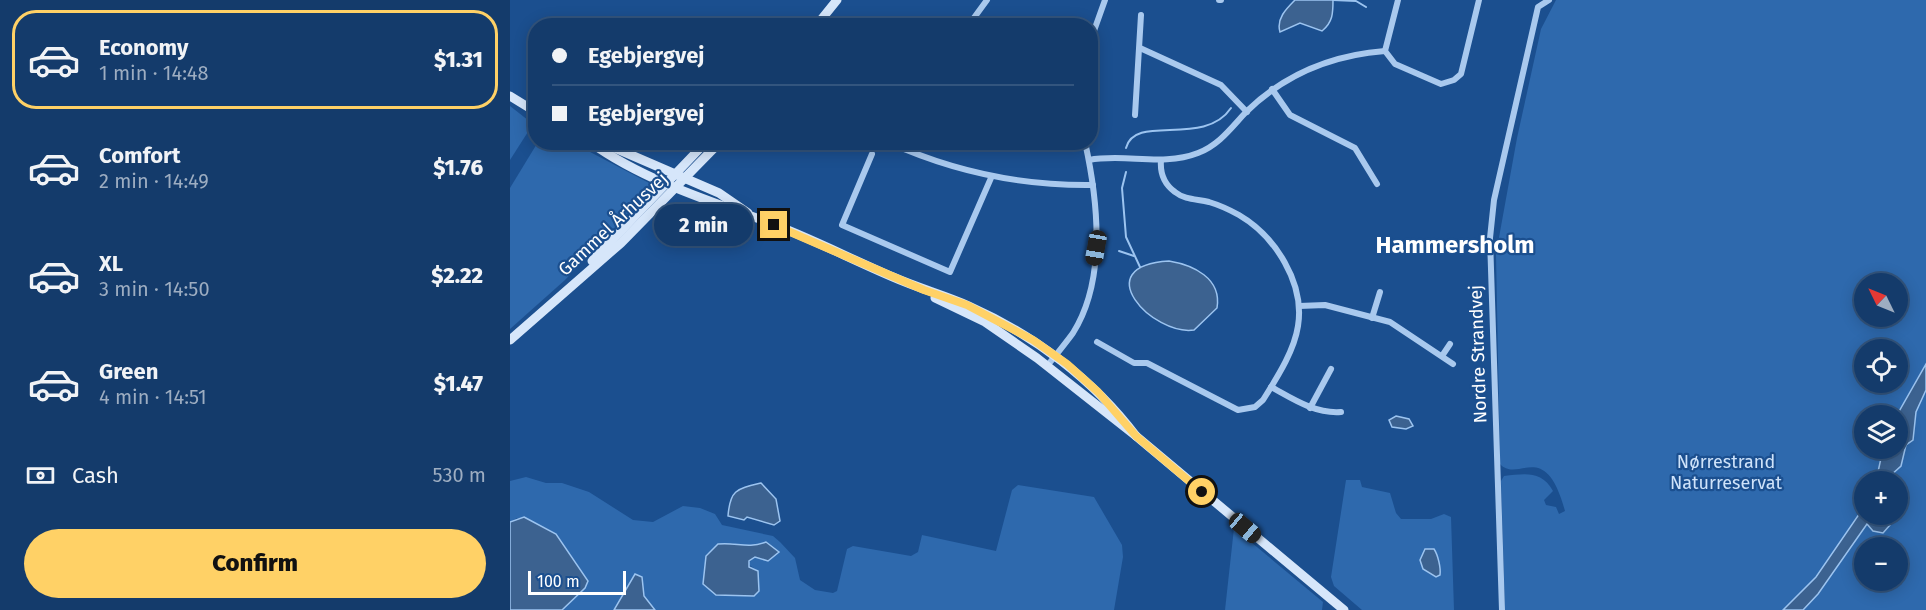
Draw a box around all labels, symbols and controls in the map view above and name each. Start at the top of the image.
icon: car [27,33,81,87]
text: Economy [99,34,188,61]
text: Egebjergvej [588,42,705,69]
text: $1.31 [434,46,483,73]
text: 1 min · 14:48 [99,61,209,85]
text: Egebjergvej [588,100,705,127]
icon: car [27,141,81,195]
text: Comfort [99,142,180,169]
text: $1.76 [433,154,483,181]
street label: Gammel Århusvej [553,167,672,280]
text: 2 min · 14:49 [99,169,209,193]
callout: 2 min [654,204,753,246]
route end [760,211,787,238]
text: 2 min [679,213,728,237]
car [1084,229,1108,267]
district label: Hammersholm [1375,231,1535,259]
icon: car [27,249,81,303]
text: XL [99,250,123,277]
text: $2.22 [431,262,483,289]
north arrow [1854,273,1908,327]
map controls [1854,273,1908,591]
text: 3 min · 14:50 [99,277,210,301]
street label: Nordre Strandvej [1465,284,1491,424]
button: locate [1854,339,1908,393]
icon: car [27,357,81,411]
text: Green [99,358,158,385]
text: $1.47 [434,370,483,397]
text: 4 min · 14:51 [99,385,207,409]
button: layers [1854,405,1908,459]
park label: Nørrestrand Naturreservat [1670,451,1783,494]
icon: cash [24,459,57,492]
text: Cash [72,462,119,489]
text: 530 m [433,463,486,487]
button: + [1854,471,1908,525]
route start [1188,478,1215,505]
car [1225,510,1265,546]
button: Confirm [24,529,486,598]
button: − [1854,537,1908,591]
scale bar [528,568,626,596]
text: 100 m [537,572,580,591]

